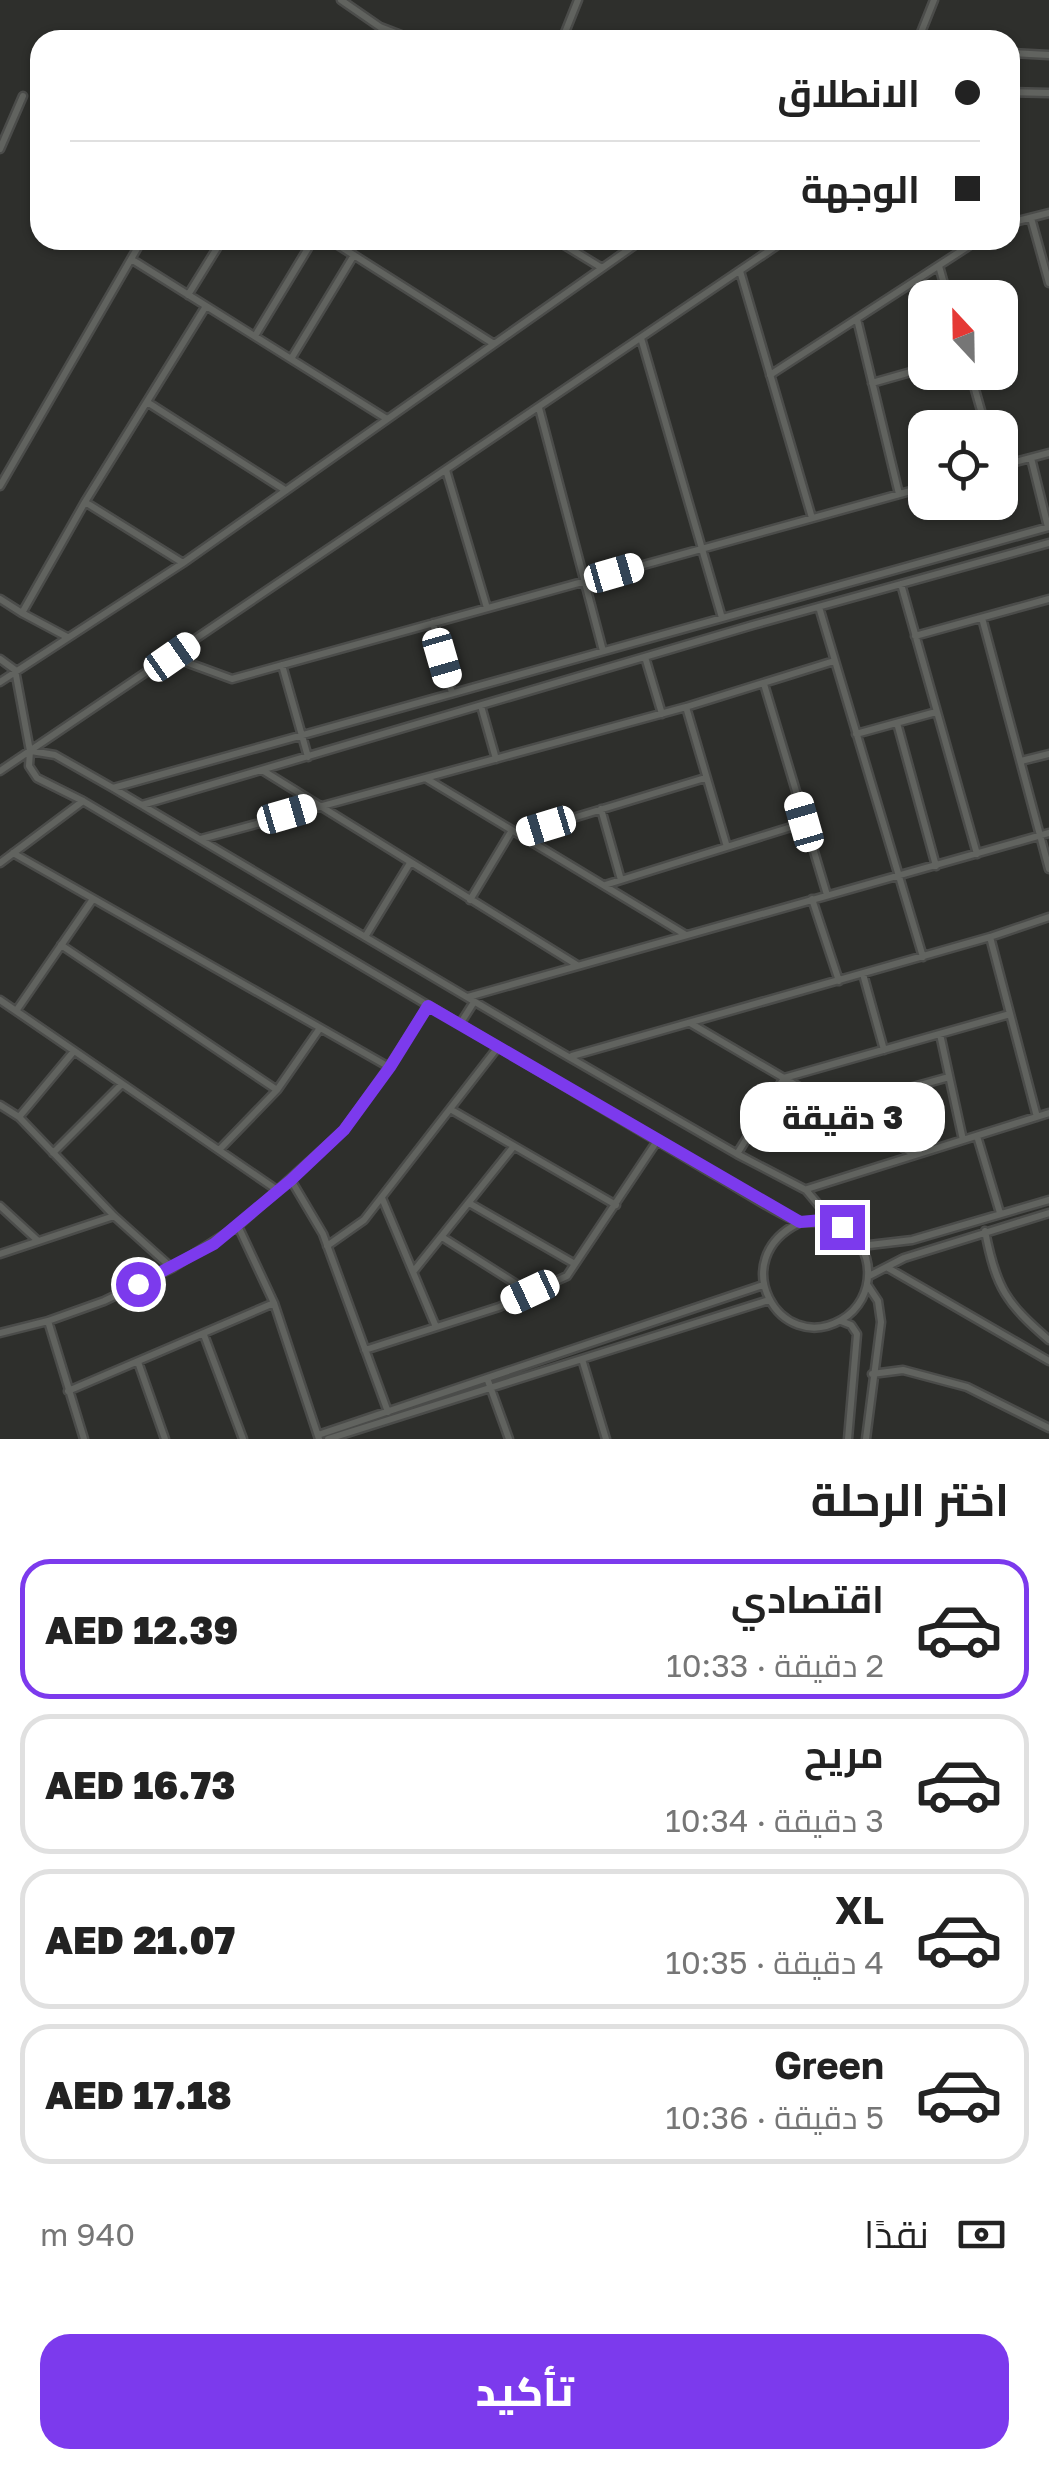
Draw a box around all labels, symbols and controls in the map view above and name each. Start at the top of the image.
text: الانطلاق [777,70,920,115]
text: الوجهة [801,166,920,211]
north arrow [908,280,1018,390]
map controls [908,280,1018,520]
button: locate [908,410,1018,520]
car [581,550,647,596]
car [419,625,465,691]
car [139,628,205,686]
car [781,789,827,855]
car [254,791,320,837]
car [513,803,579,849]
callout: 3 دقيقة [740,1082,944,1152]
text: 3 دقيقة [782,1098,903,1136]
route end [820,1205,865,1250]
route start [116,1262,161,1307]
car [496,1266,564,1318]
text: اختر الرحلة [811,1472,1009,1526]
text: اقتصادي [731,1576,884,1621]
icon: car [914,1584,1004,1674]
text: AED 12.39 [45,1607,238,1652]
text: 2 دقيقة · 10:33 [666,1646,884,1684]
text: مريح [804,1731,884,1776]
icon: car [914,1739,1004,1829]
text: AED 16.73 [45,1762,235,1807]
text: 3 دقيقة · 10:34 [665,1801,884,1839]
text: XL [835,1887,884,1932]
icon: car [914,1894,1004,1984]
text: AED 21.07 [45,1917,235,1962]
text: 4 دقيقة · 10:35 [665,1943,884,1981]
text: Green [774,2042,884,2087]
icon: car [914,2049,1004,2139]
text: AED 17.18 [45,2072,232,2117]
text: 5 دقيقة · 10:36 [666,2098,884,2136]
icon: cash [954,2207,1009,2262]
text: نقدًا [864,2211,929,2256]
text: 940 m [40,2215,135,2253]
button: تأكيد [40,2334,1009,2449]

